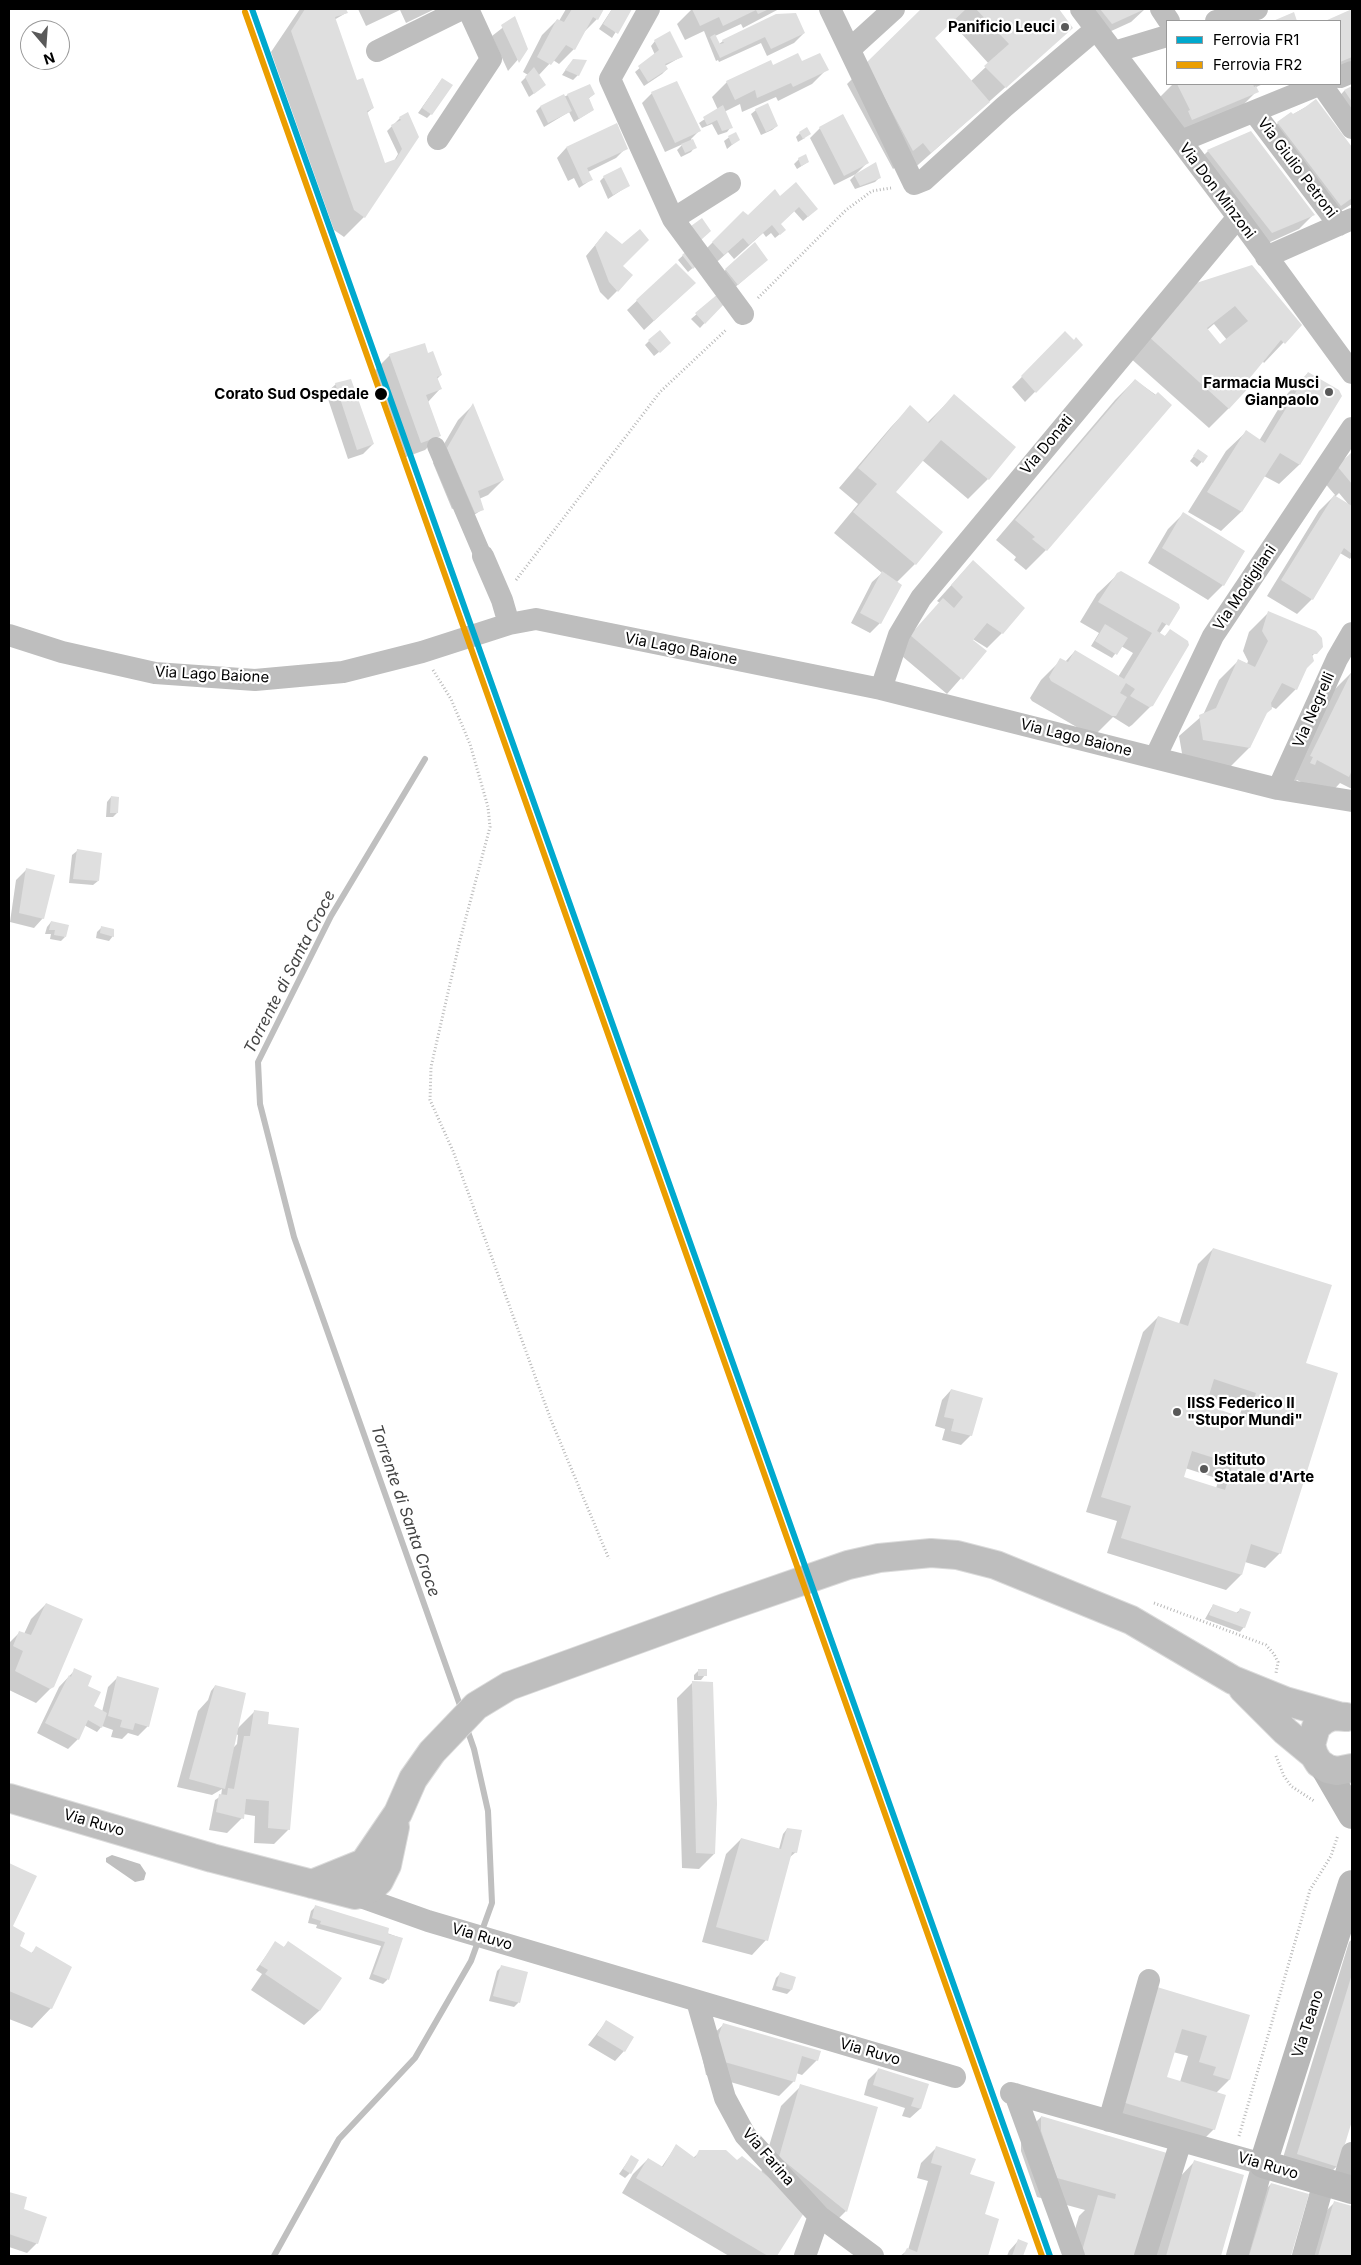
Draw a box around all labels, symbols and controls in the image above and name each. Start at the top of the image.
place label: Panificio Leuci [948,18,1055,36]
north arrow [20,20,70,70]
legend [1166,20,1341,85]
marker: Panificio Leuci [1059,21,1071,33]
text: Ferrovia FR1 [1213,30,1299,49]
text: N [42,49,57,69]
text: Ferrovia FR2 [1213,55,1302,74]
street label: Via Giulio Petroni [1253,114,1341,222]
street label: Via Don Minzoni [1175,140,1259,242]
place label: Farmacia Musci Gianpaolo [1203,374,1319,409]
place label: Corato Sud Ospedale [214,385,369,403]
marker: Corato Sud Ospedale [373,386,389,402]
marker: Farmacia Musci Gianpaolo [1323,386,1335,398]
street label: Via Donati [1017,412,1077,478]
street label: Via Modigliani [1210,542,1280,634]
street label: Via Lago Baione [623,629,739,669]
street label: Via Lago Baione [154,663,270,687]
street label: Via Negrelli [1289,669,1339,751]
street label: Via Lago Baione [1018,715,1134,761]
water label: Torrente di Santa Croce [240,887,340,1057]
place label: IISS Federico II "Stupor Mundi" [1187,1394,1303,1429]
marker: IISS Federico II "Stupor Mundi" [1171,1406,1183,1418]
water label: Torrente di Santa Croce [366,1422,444,1600]
place label: Istituto Statale d'Arte [1214,1451,1314,1486]
marker: Istituto Statale d'Arte [1198,1463,1210,1475]
street label: Via Ruvo [62,1806,126,1840]
street label: Via Ruvo [450,1920,514,1954]
street label: Via Teano [1289,1988,1327,2060]
street label: Via Ruvo [838,2035,902,2069]
street label: Via Farina [738,2125,798,2189]
street label: Via Ruvo [1236,2149,1300,2183]

